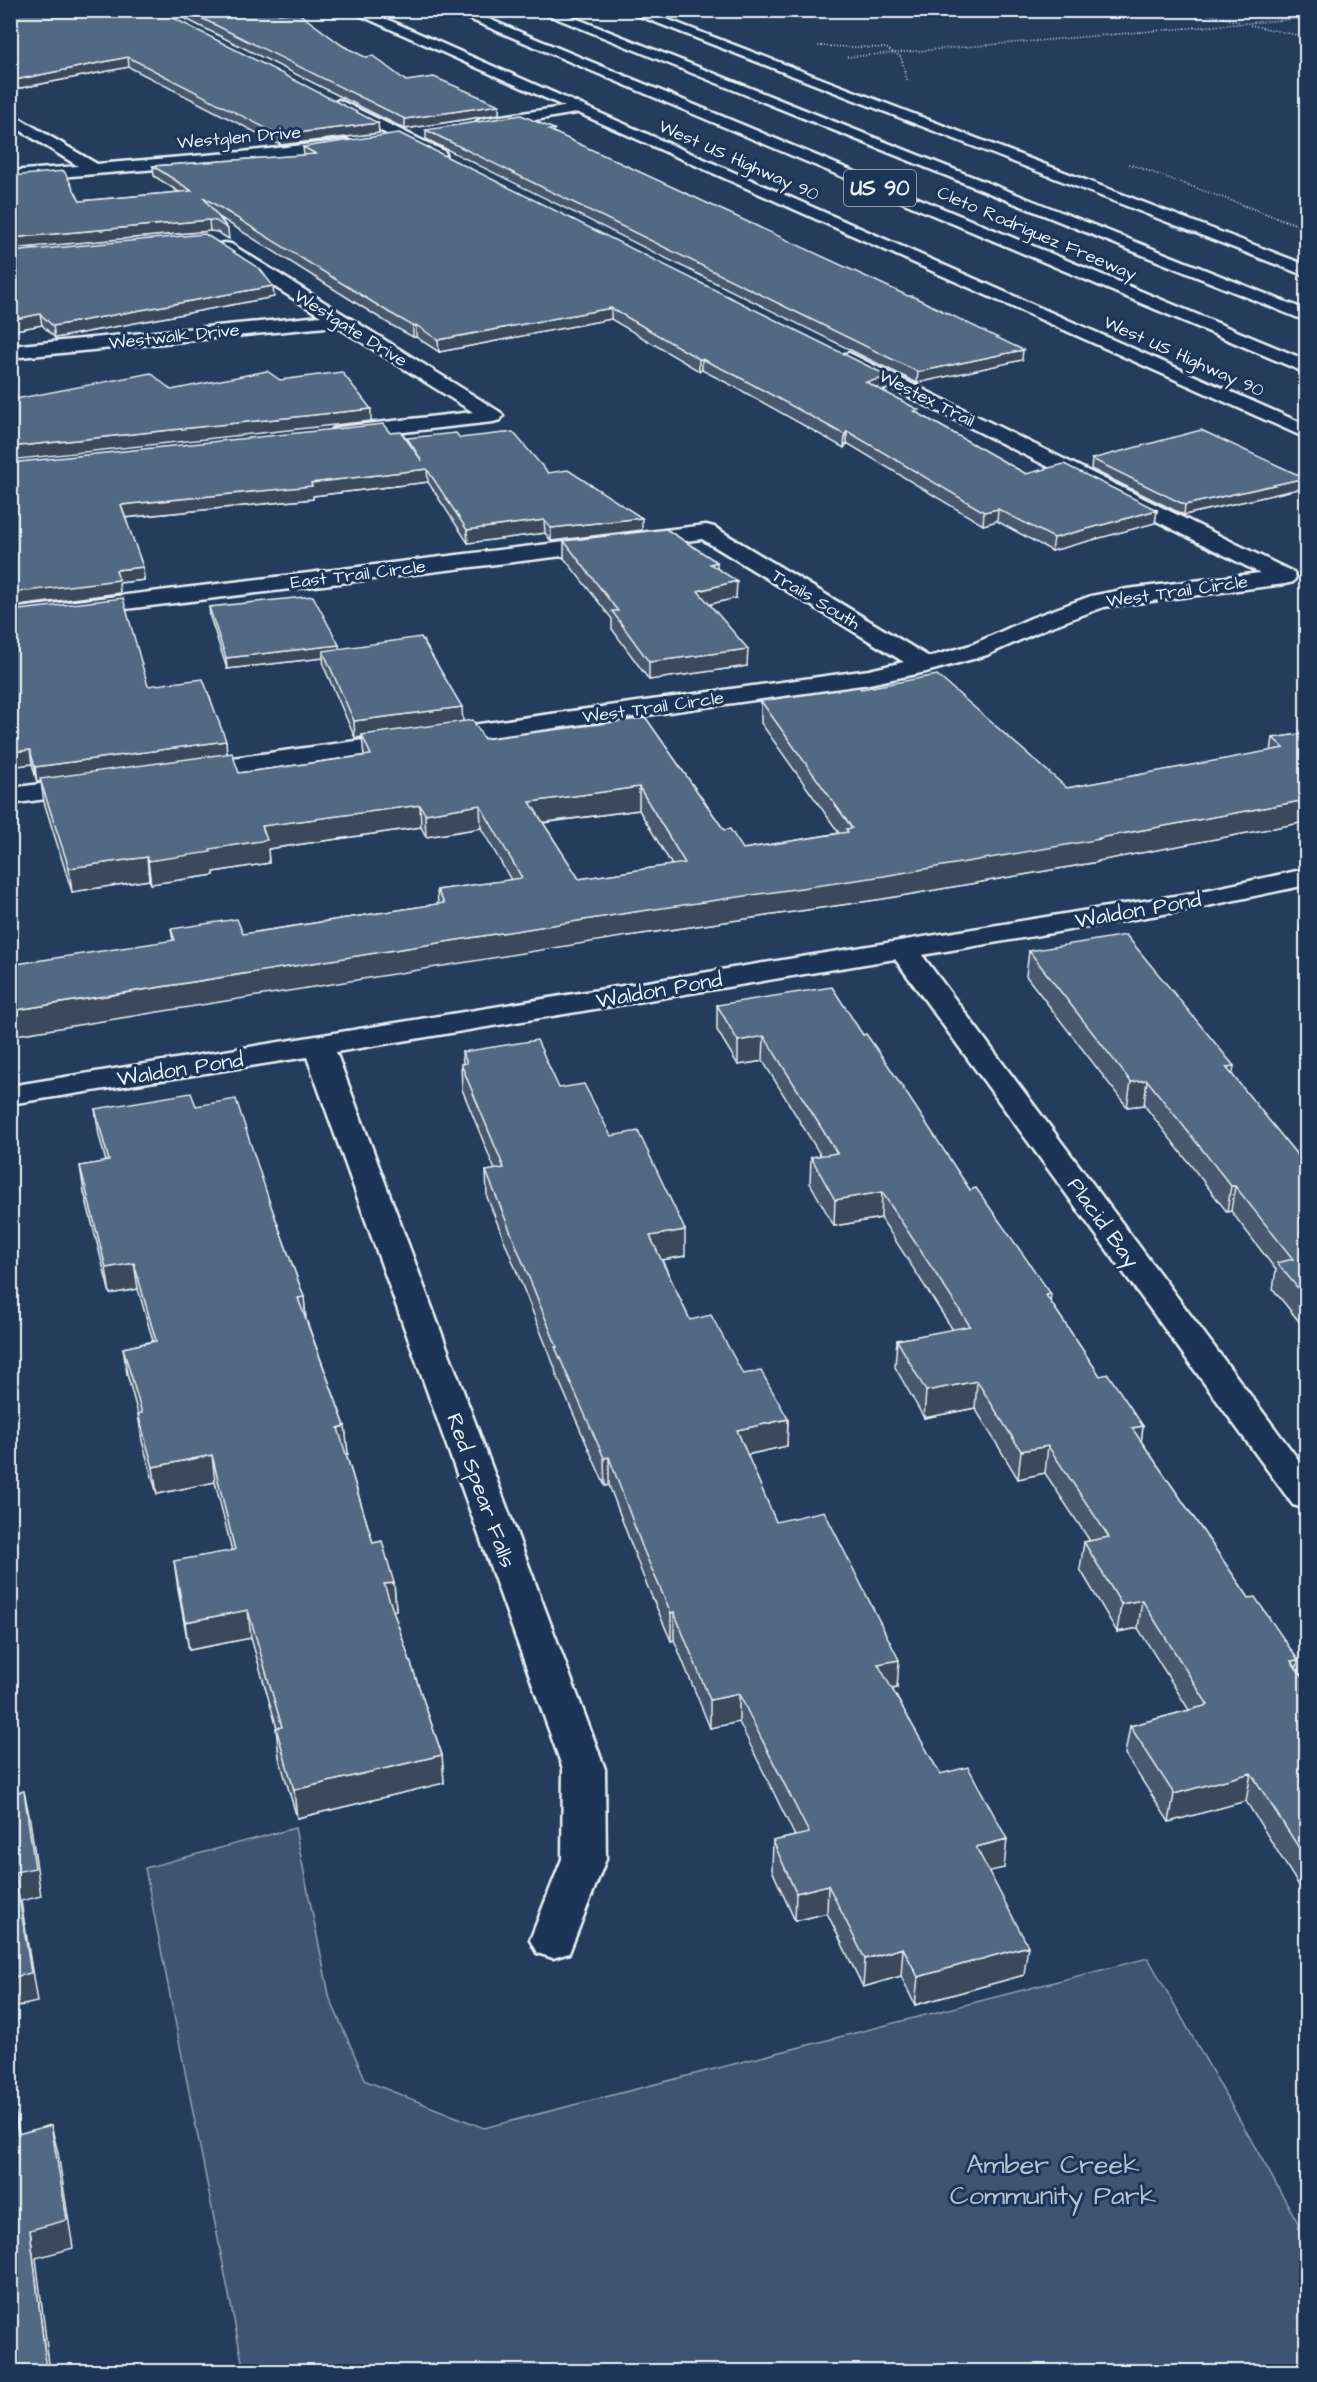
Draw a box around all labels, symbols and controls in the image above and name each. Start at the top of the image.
street label: West US Highway 90 [654,114,823,208]
street label: Westglen Drive [176,120,302,156]
road number: US 90 [844,170,916,206]
street label: Cleto Rodriguez Freeway [933,180,1141,288]
street label: Westgate Drive [289,284,412,374]
street label: West US Highway 90 [1099,310,1268,404]
street label: Westwalk Drive [108,317,241,356]
street label: Westex Trail [875,364,979,433]
street label: East Trail Circle [289,554,427,595]
street label: Trails South [767,563,865,636]
street label: West Trail Circle [1105,569,1250,614]
street label: West Trail Circle [581,685,726,730]
street label: Waldon Pond [1073,884,1204,937]
street label: Waldon Pond [594,964,725,1017]
street label: Waldon Pond [115,1044,246,1095]
street label: Placid Bay [1059,1171,1146,1275]
street label: Red Spear Falls [438,1409,523,1572]
park label: Amber Creek Community Park [950,2146,1157,2216]

